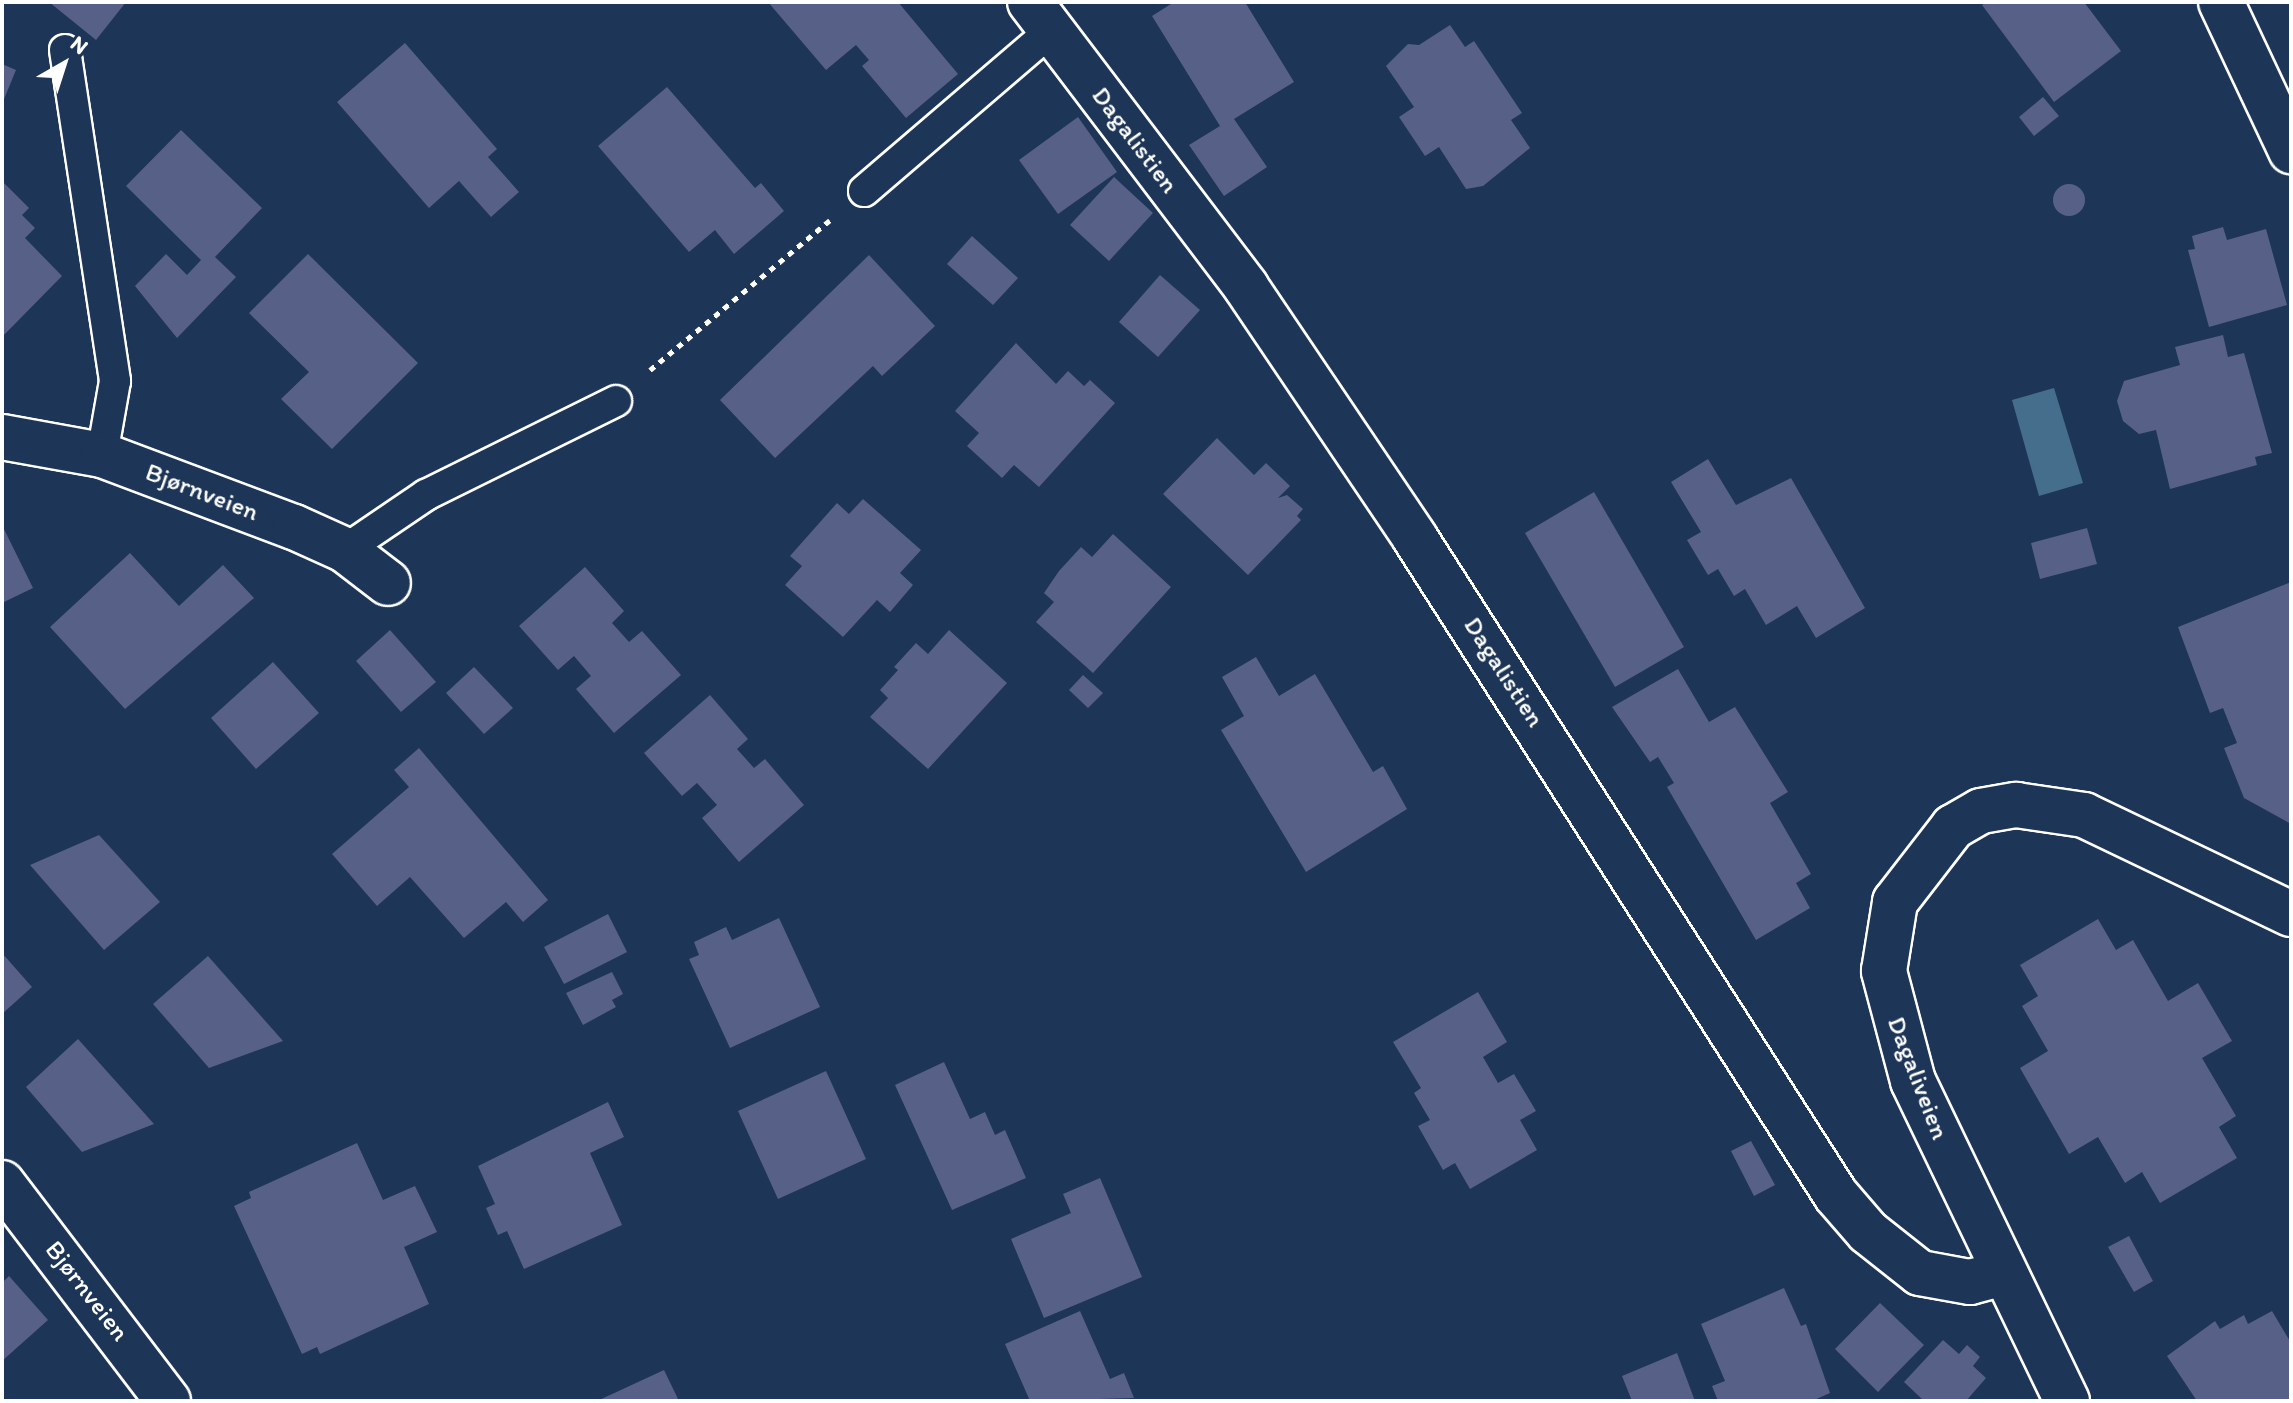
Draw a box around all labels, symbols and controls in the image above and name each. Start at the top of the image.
north arrow [24,24,104,104]
text: N [65,30,94,60]
street label: Dagalistien [1085,81,1185,199]
street label: Bjørnveien [141,456,263,528]
street label: Dagalistien [1457,611,1551,733]
street label: Dagaliveien [1880,1012,1956,1144]
street label: Bjørnveien [38,1235,136,1347]

